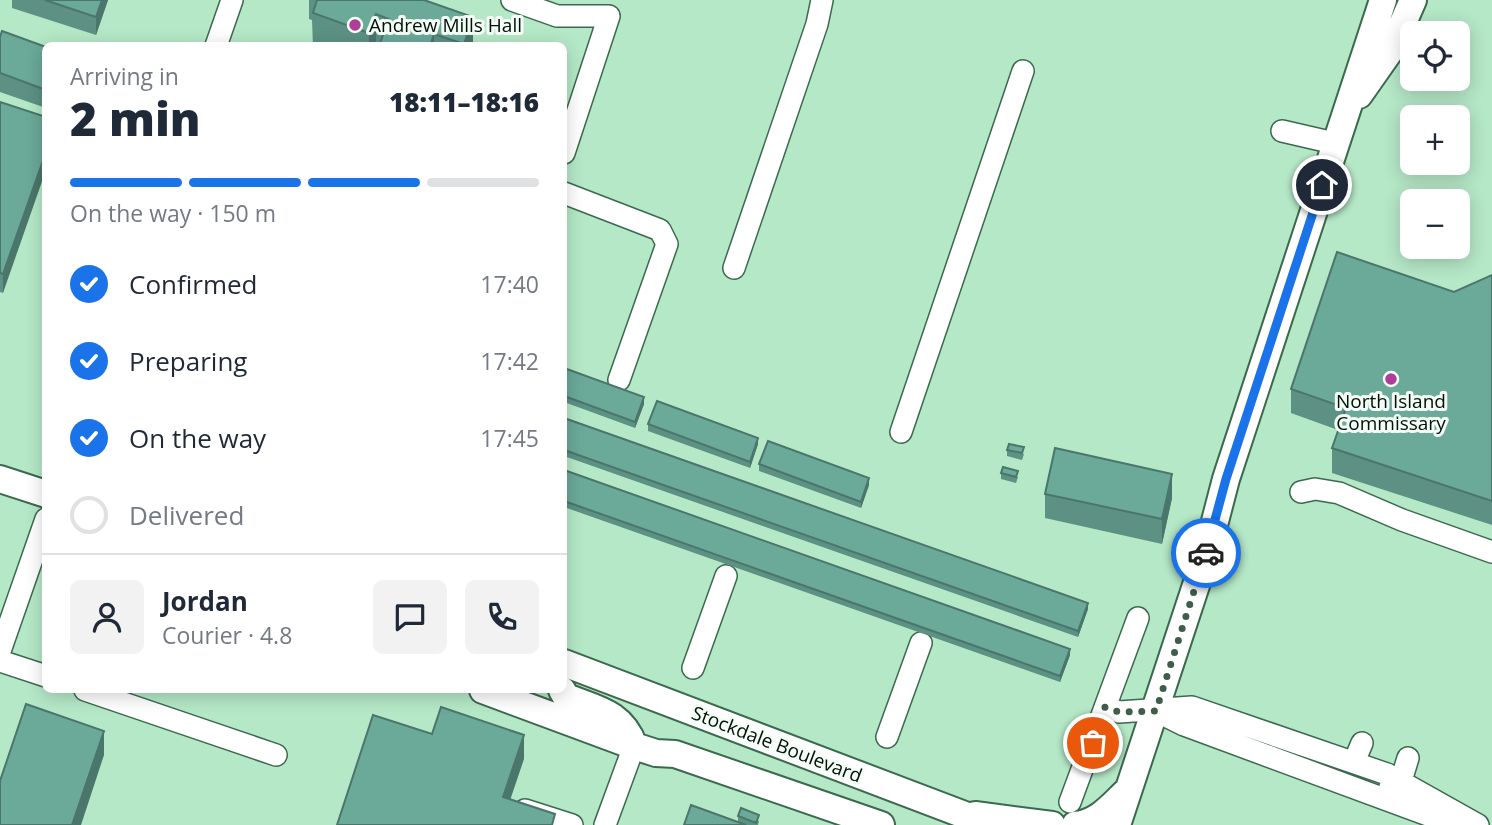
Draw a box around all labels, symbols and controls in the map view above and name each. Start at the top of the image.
place label: Andrew Mills Hall [369,12,522,38]
marker: Andrew Mills Hall [347,17,363,33]
map controls [1400,21,1470,259]
button: locate [1400,21,1470,91]
text: Arriving in [70,60,179,92]
text: 18:11–18:16 [389,84,539,120]
text: 2 min [70,87,201,149]
button: + [1400,105,1470,175]
pin [1292,155,1352,215]
icon: home [1303,166,1341,204]
button: − [1400,189,1470,259]
text: On the way · 150 m [70,197,276,229]
icon: check [70,265,108,303]
text: Confirmed [129,266,257,302]
text: 17:40 [480,268,539,300]
icon: check [70,342,108,380]
text: Preparing [129,343,247,379]
text: 17:42 [480,345,539,377]
marker: North Island Commissary [1383,371,1399,387]
place label: North Island Commissary [1336,388,1446,436]
icon: check [70,419,108,457]
text: On the way [129,420,266,456]
text: 17:45 [480,422,539,454]
text: Delivered [129,497,244,533]
courier [1171,518,1241,588]
icon: car [1187,534,1225,572]
button: person [70,580,144,654]
button: chat [373,580,447,654]
button: phone [465,580,539,654]
text: Jordan [162,583,248,619]
text: Courier · 4.8 [162,619,292,651]
street label: Stockdale Boulevard [688,700,866,788]
pin [1063,713,1123,773]
icon: bag [1074,724,1112,762]

